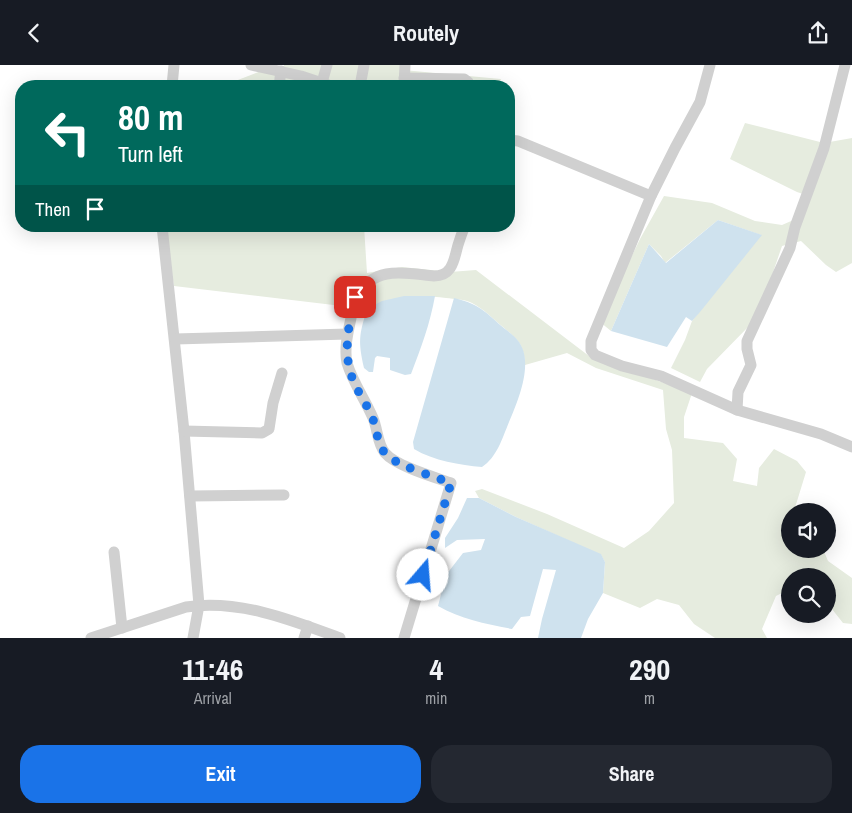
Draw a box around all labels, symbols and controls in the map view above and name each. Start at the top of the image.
text: Routely [393,18,459,48]
icon: back [20,19,48,47]
icon: share [804,19,832,47]
text: 80 m [118,94,183,141]
icon: left [35,100,100,165]
text: Turn left [118,139,183,169]
icon: arrive [81,195,109,223]
text: Then [35,196,71,222]
pin [334,276,376,318]
icon: arrive [341,283,369,311]
map controls [781,503,836,623]
button: sound [781,503,836,558]
position arrow [396,548,448,600]
button: search [781,568,836,623]
text: 11:46 [182,649,243,689]
text: 4 [429,649,443,689]
text: 290 [629,649,670,689]
text: Arrival [194,687,232,709]
text: min [425,687,447,709]
text: m [644,687,655,709]
button: Exit [20,745,421,803]
button: Share [431,745,832,803]

